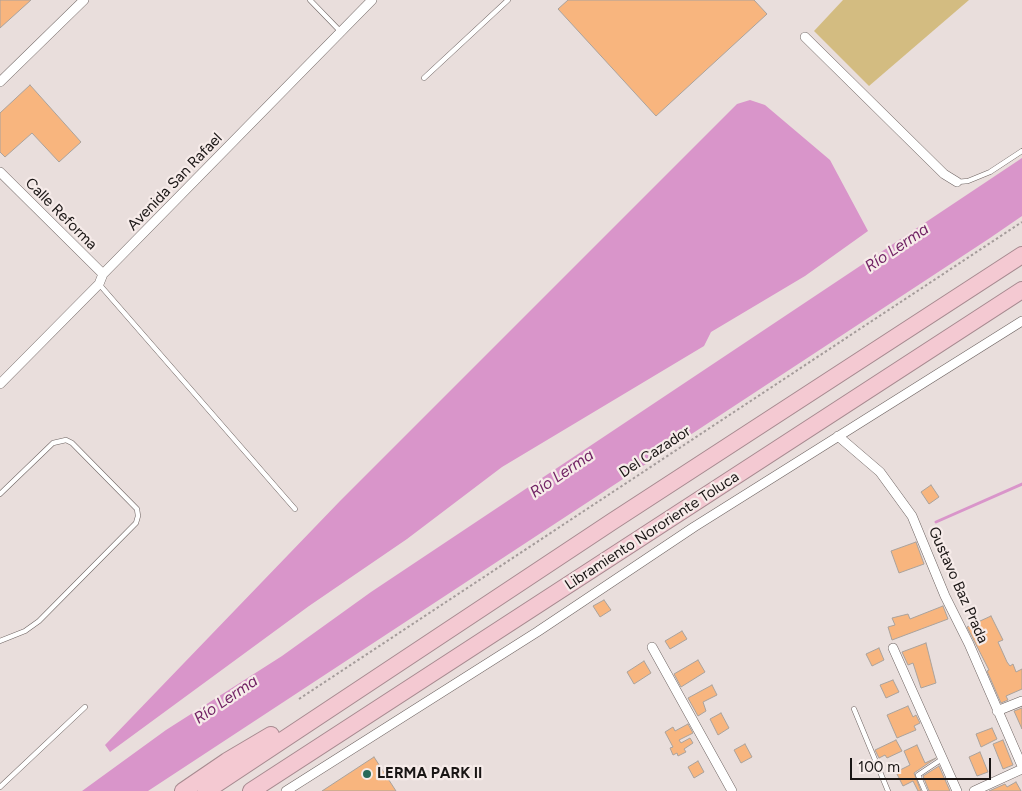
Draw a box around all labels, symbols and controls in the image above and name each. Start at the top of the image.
street label: Avenida San Rafael [124,130,226,234]
street label: Calle Reforma [21,174,101,254]
water label: Río Lerma [862,220,932,276]
street label: Del Cazador [616,422,694,482]
water label: Río Lerma [527,446,597,502]
street label: Libramiento Nororiente Toluca [562,468,742,594]
street label: Gustavo Baz Prada [924,524,992,646]
water label: Río Lerma [191,672,261,728]
scale bar [852,748,993,780]
text: 100 m [858,758,900,776]
place label: LERMA PARK II [377,765,482,783]
marker: LERMA PARK II [361,768,373,780]

